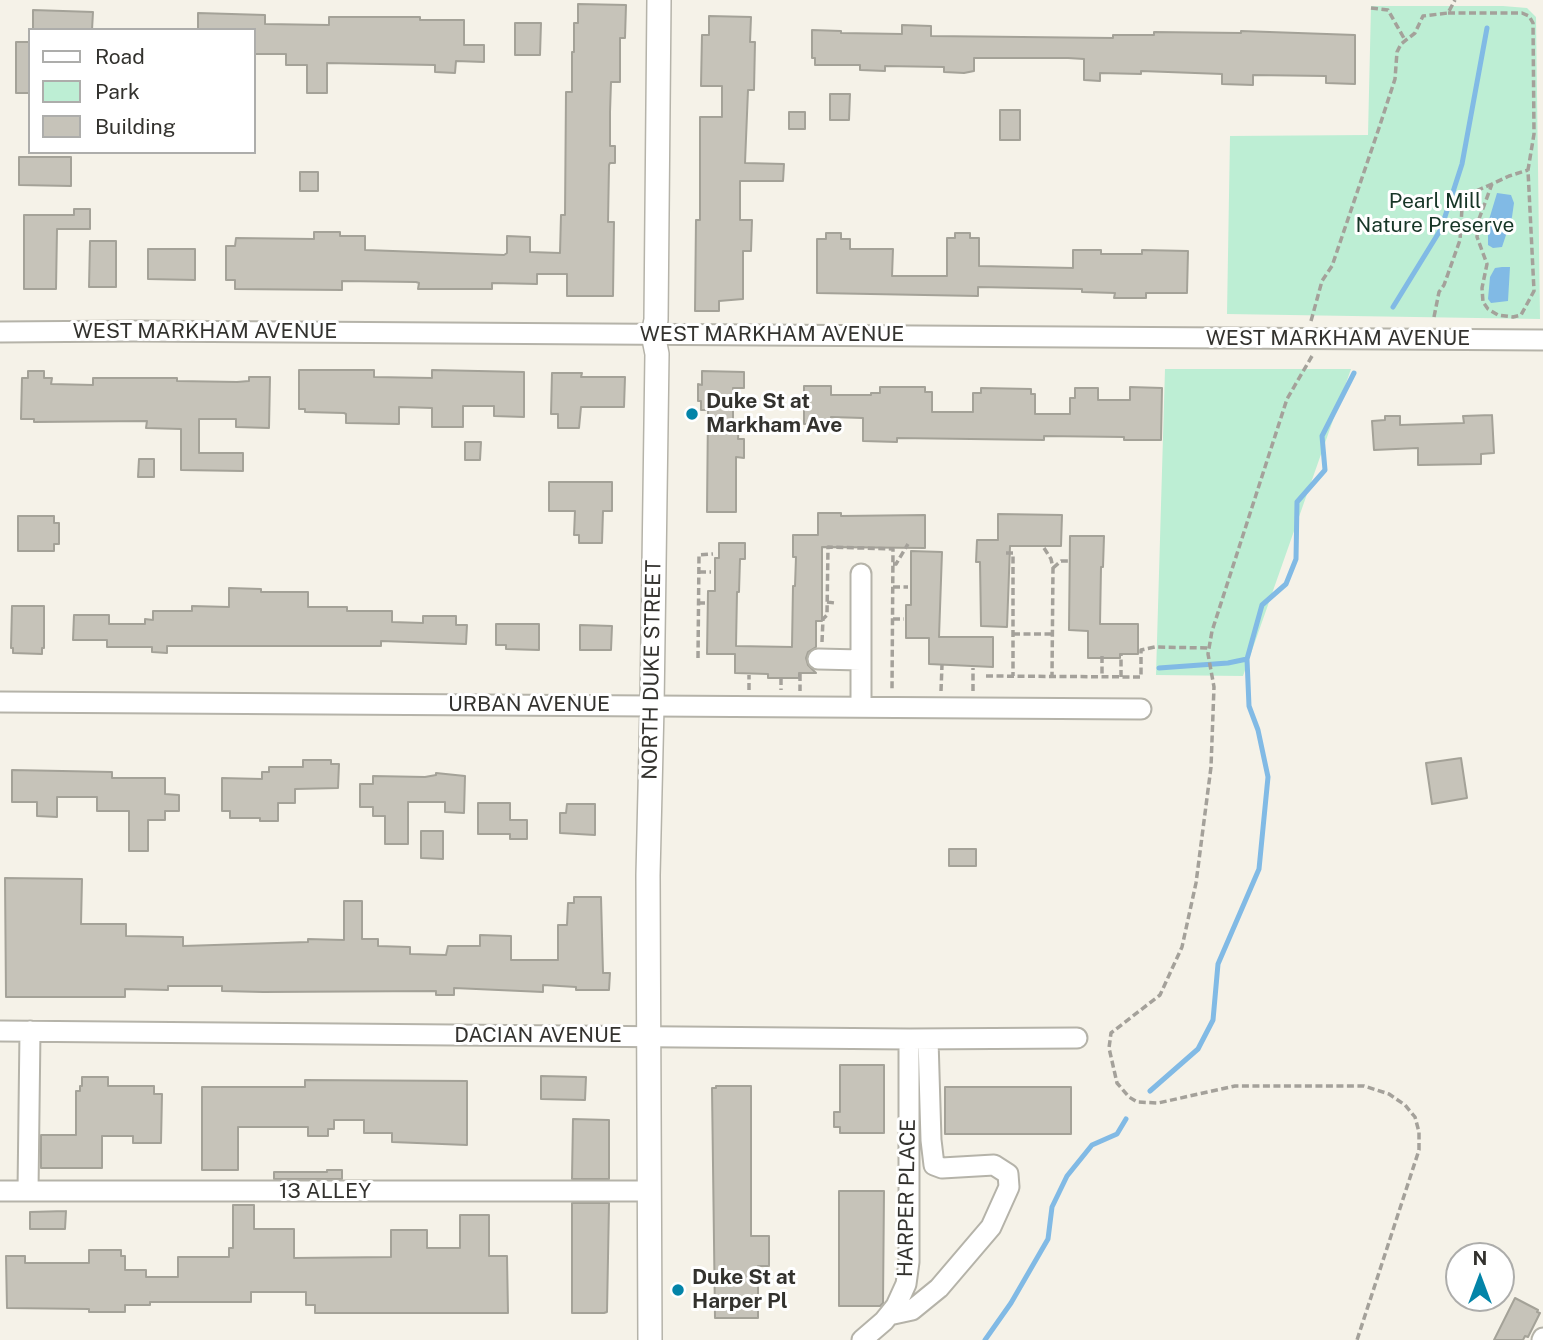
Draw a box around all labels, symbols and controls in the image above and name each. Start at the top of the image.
legend [28,28,256,154]
text: Road [95,44,145,69]
text: Park [95,79,140,104]
text: Building [95,114,176,139]
park label: Pearl Mill Nature Preserve [1356,189,1514,239]
street label: WEST MARKHAM AVENUE [73,319,337,345]
street label: WEST MARKHAM AVENUE [640,322,904,348]
street label: WEST MARKHAM AVENUE [1206,326,1470,352]
place label: Duke St at Markham Ave [706,389,842,439]
marker: Duke St at Markham Ave [684,406,700,422]
street label: NORTH DUKE STREET [637,560,667,780]
street label: URBAN AVENUE [448,692,610,718]
street label: DACIAN AVENUE [454,1023,622,1049]
street label: HARPER PLACE [893,1119,921,1277]
street label: 13 ALLEY [279,1179,371,1205]
north arrow [1445,1242,1515,1312]
text: N [1473,1247,1487,1269]
place label: Duke St at Harper Pl [692,1265,796,1315]
marker: Duke St at Harper Pl [670,1282,686,1298]

